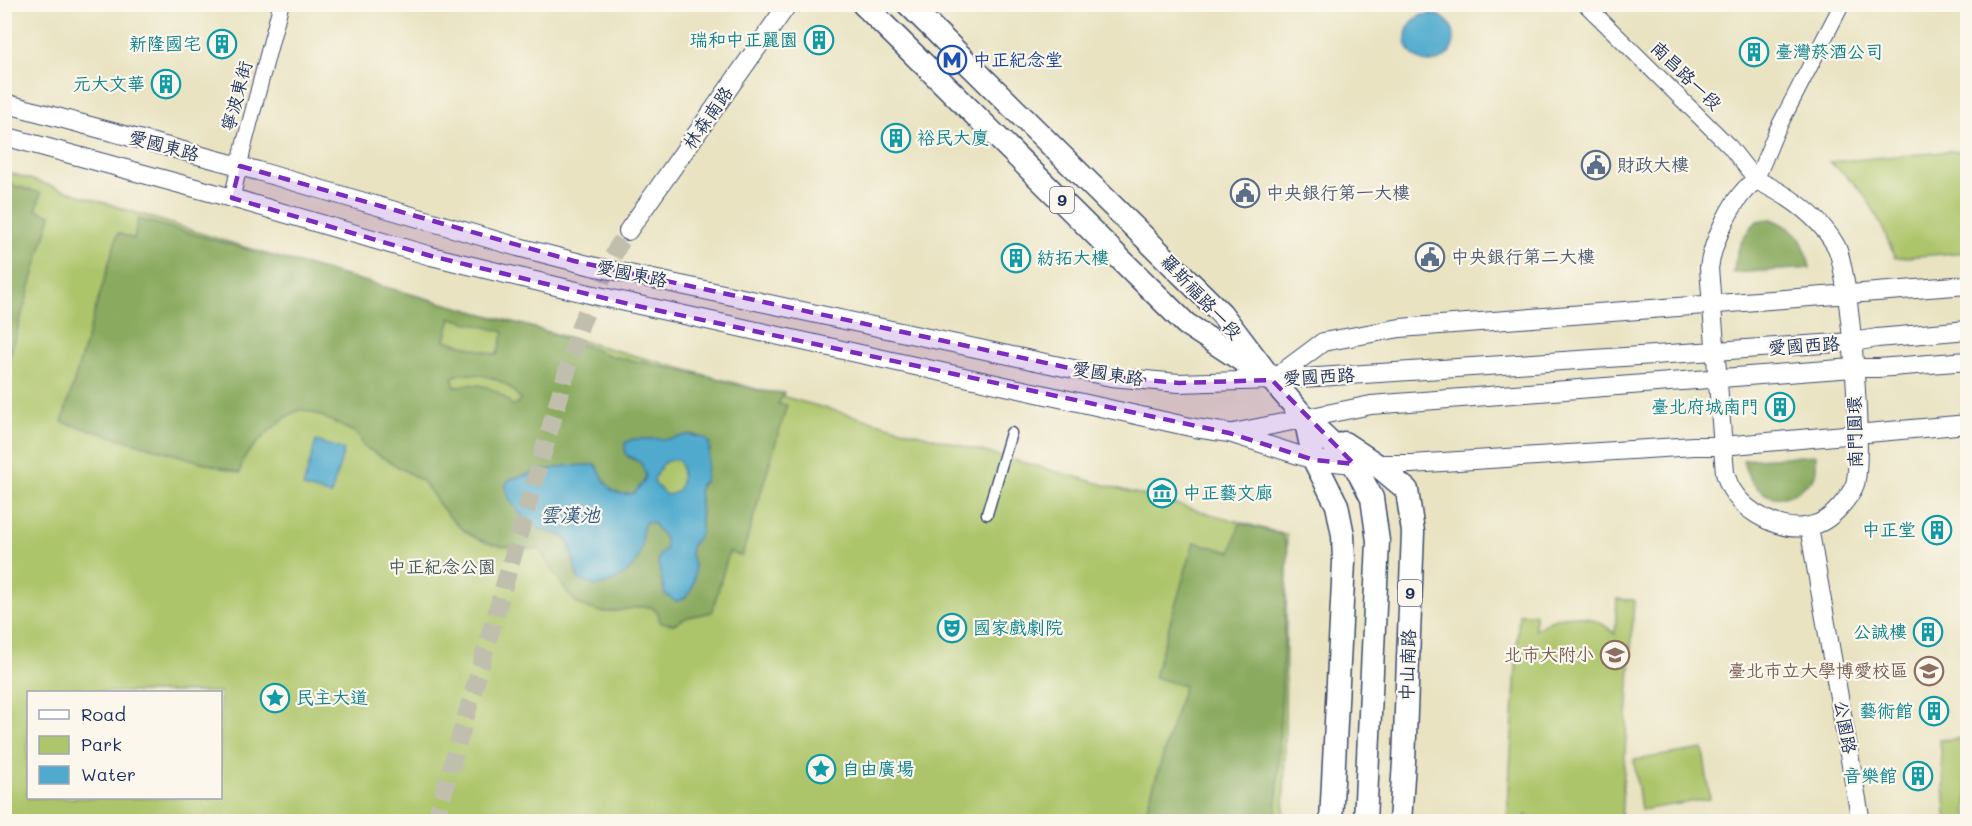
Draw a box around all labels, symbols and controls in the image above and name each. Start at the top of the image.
building icon: 瑞和中正麗園 [803,24,835,56]
place label: 瑞和中正麗園 [690,27,798,51]
building icon: 新隆國宅 [206,28,238,60]
place label: 新隆國宅 [129,31,201,55]
street label: 南昌路一段 [1646,35,1727,115]
building icon: 臺灣菸酒公司 [1738,36,1770,68]
place label: 臺灣菸酒公司 [1775,39,1883,63]
metro station icon: 中正紀念堂 [936,44,968,76]
place label: 中正紀念堂 [973,47,1063,71]
street label: 寧波東街 [215,58,257,134]
building icon: 元大文華 [150,68,182,100]
place label: 元大文華 [73,71,145,95]
street label: 林森南路 [677,81,738,154]
building icon: 裕民大廈 [880,122,912,154]
street label: 愛國東路 [126,124,202,166]
place label: 裕民大廈 [917,125,989,149]
public building icon: 財政大樓 [1580,149,1612,181]
place label: 財政大樓 [1617,152,1689,176]
public building icon: 中央銀行第一大樓 [1229,177,1261,209]
place label: 中央銀行第一大樓 [1266,180,1410,204]
road number: 9 [1050,187,1074,213]
public building icon: 中央銀行第二大樓 [1414,241,1446,273]
building icon: 紡拓大樓 [1000,242,1032,274]
place label: 中央銀行第二大樓 [1451,244,1595,268]
place label: 紡拓大樓 [1037,245,1109,269]
street label: 羅斯福路一段 [1156,249,1247,344]
street label: 愛國東路 [594,254,670,292]
street label: 愛國西路 [1767,331,1841,359]
street label: 愛國東路 [1071,356,1146,390]
street label: 愛國西路 [1282,362,1356,390]
building icon: 臺北府城南門 [1764,391,1796,423]
place label: 臺北府城南門 [1651,394,1759,418]
street label: 南門圓環 [1841,396,1867,468]
museum icon: 中正藝文廊 [1146,477,1178,509]
place label: 中正藝文廊 [1183,480,1273,504]
water label: 雲漢池 [540,501,601,527]
building icon: 中正堂 [1921,514,1953,546]
place label: 中正堂 [1862,517,1916,541]
park label: 中正紀念公園 [388,554,496,578]
road number: 9 [1398,580,1422,606]
theatre icon: 國家戲劇院 [936,612,968,644]
place label: 國家戲劇院 [973,615,1063,639]
building icon: 公誠樓 [1912,616,1944,648]
place label: 公誠樓 [1853,619,1907,643]
street label: 中山南路 [1394,629,1420,701]
school or university icon: 北市大附小 [1599,639,1631,671]
place label: 北市大附小 [1504,642,1594,666]
school or university icon: 臺北市立大學博愛校區 [1913,655,1945,687]
place label: 臺北市立大學博愛校區 [1728,658,1908,682]
place icon: 民主大道 [259,682,291,714]
place label: 民主大道 [296,685,368,709]
legend [27,691,222,799]
building icon: 藝術館 [1918,695,1950,727]
street label: 公園路 [1829,698,1862,755]
place label: 藝術館 [1859,698,1913,722]
text: Road [81,702,126,726]
text: Park [81,732,122,756]
place icon: 自由廣場 [805,753,837,785]
place label: 自由廣場 [842,756,914,780]
building icon: 音樂館 [1902,760,1934,792]
text: Water [81,762,136,786]
place label: 音樂館 [1843,763,1897,787]

